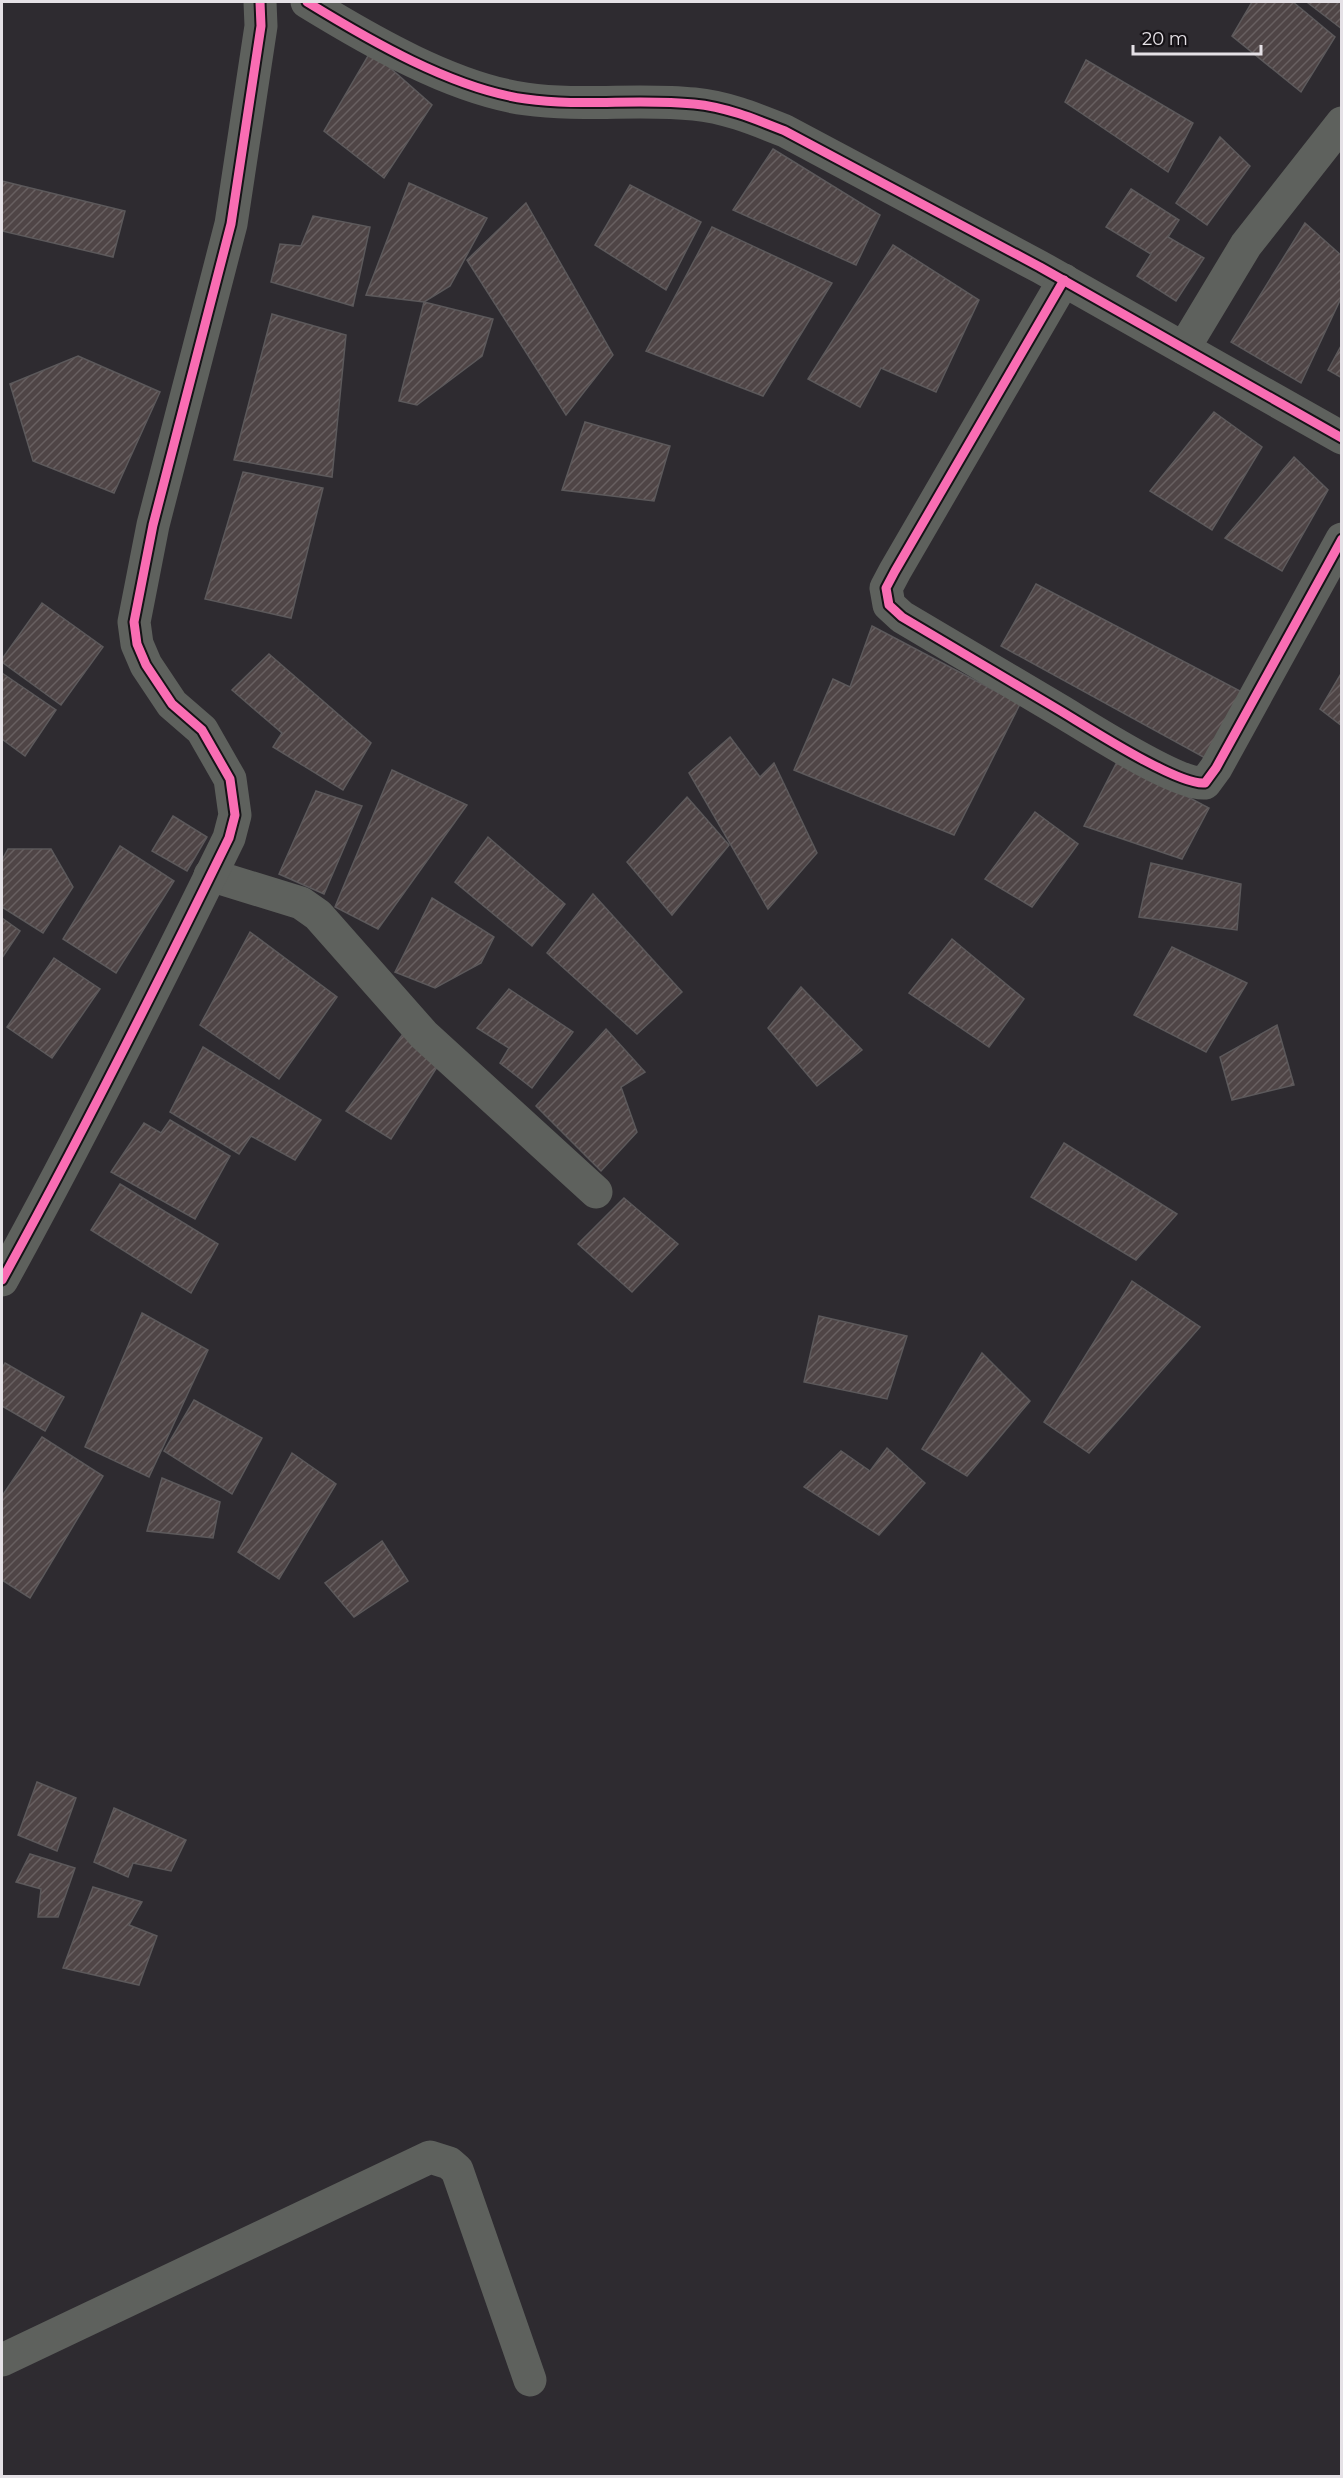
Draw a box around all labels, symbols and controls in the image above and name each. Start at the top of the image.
scale bar [1133,18,1260,56]
text: 20 m [1142,28,1188,50]

